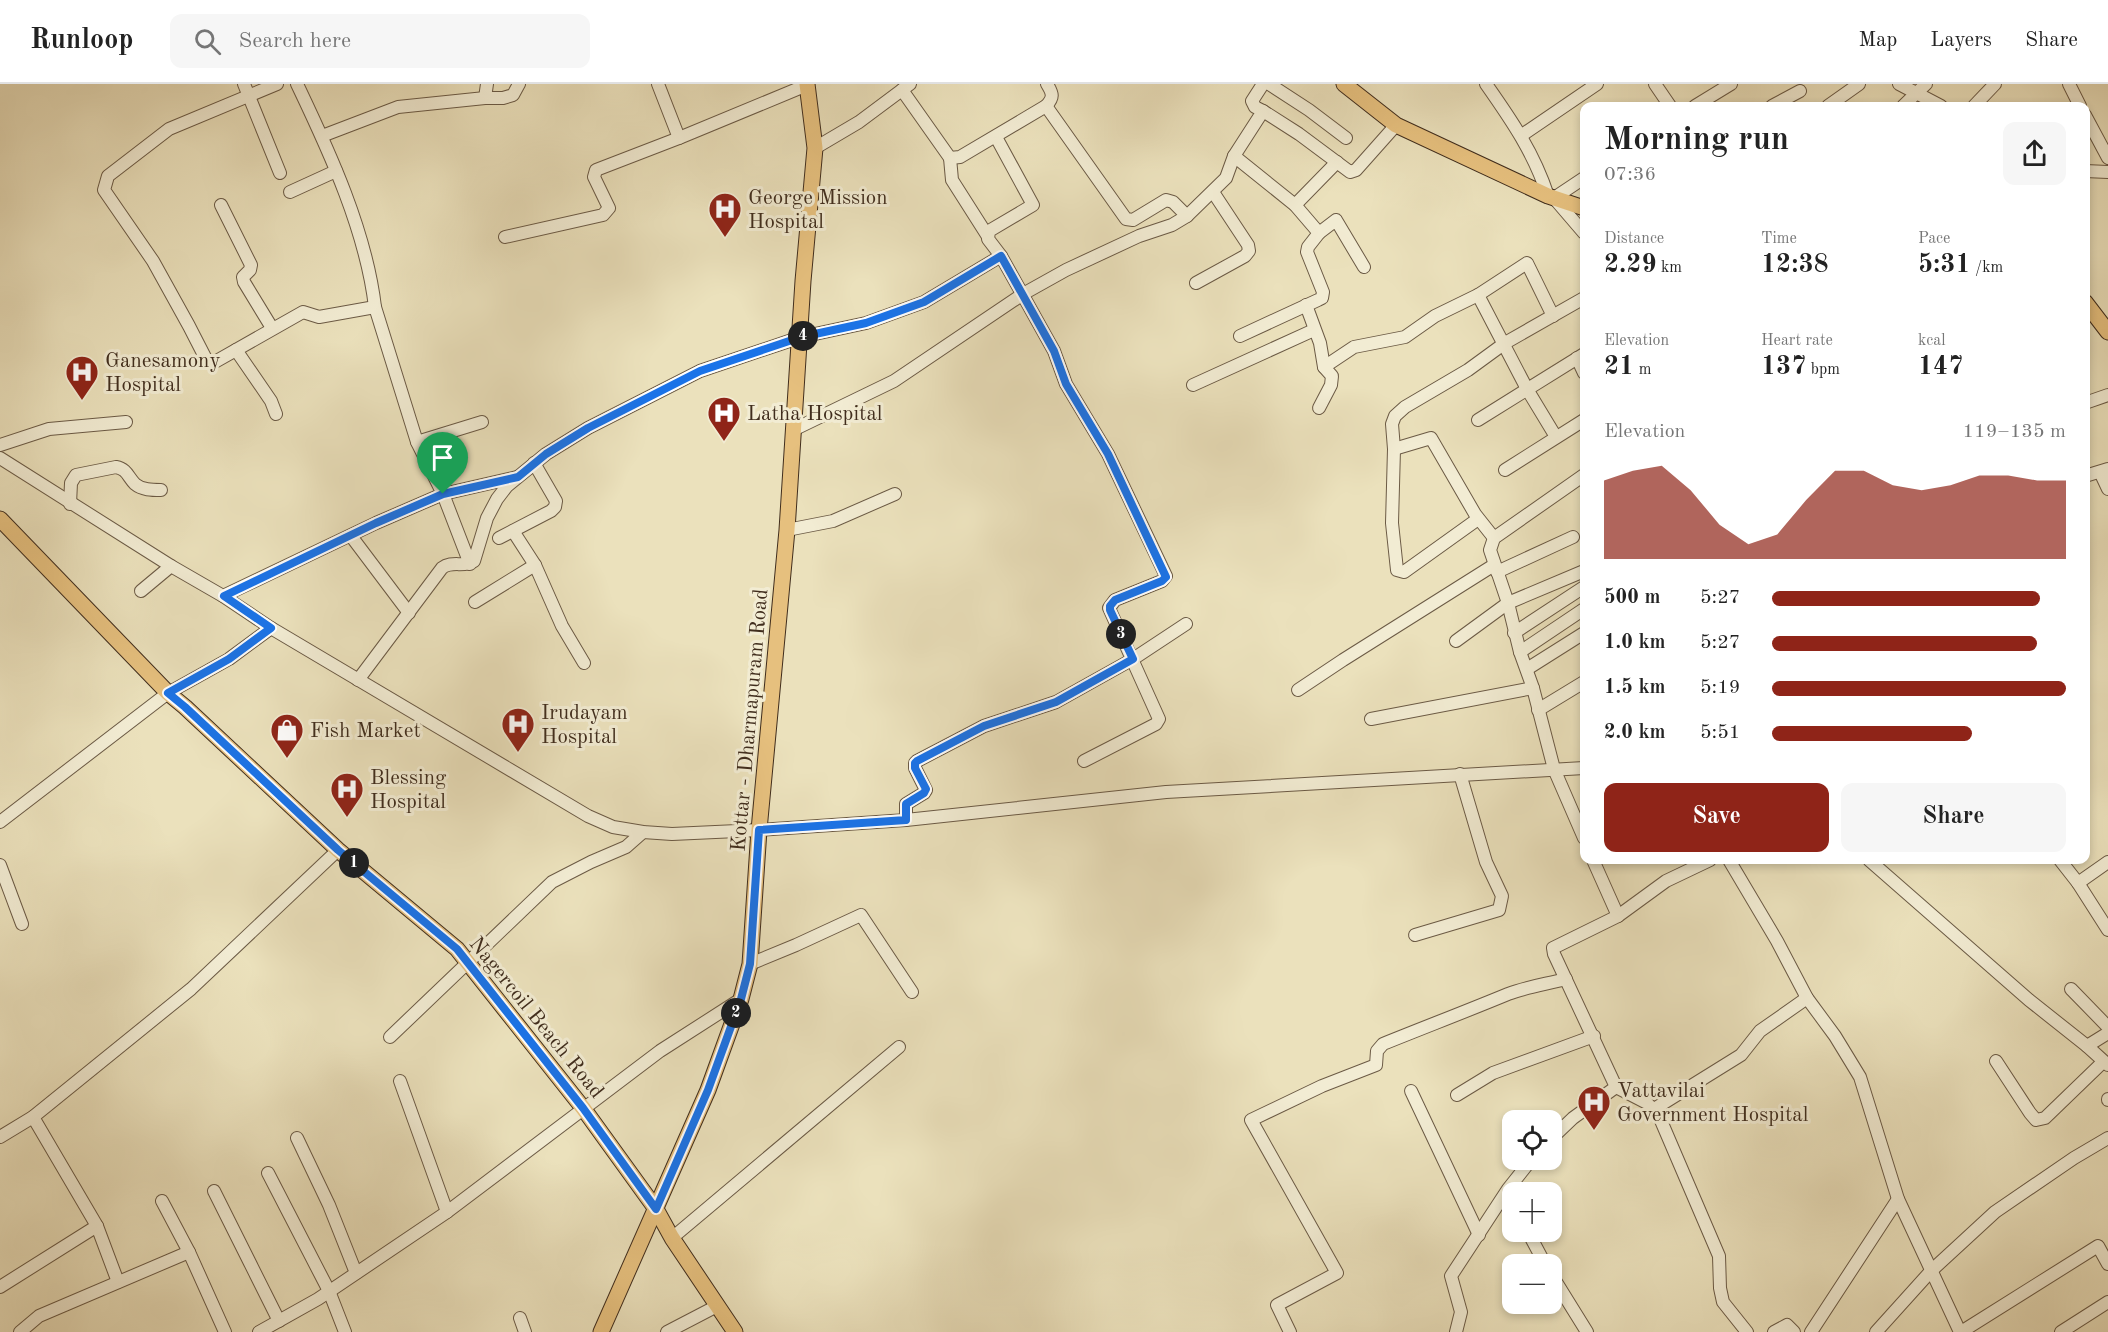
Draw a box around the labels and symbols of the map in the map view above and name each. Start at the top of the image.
place label: George Mission Hospital [748,188,888,233]
hospital icon: George Mission Hospital [707,191,743,238]
pin: 4 [788,321,818,351]
place label: Ganesamony Hospital [105,351,221,396]
hospital icon: Ganesamony Hospital [64,354,100,401]
hospital icon: Latha Hospital [706,395,742,442]
place label: Latha Hospital [747,404,883,425]
pin [417,432,468,494]
street label: Kottar - Dharmapuram Road [729,588,772,852]
pin: 3 [1106,619,1136,649]
place label: Irudayam Hospital [541,703,628,748]
hospital icon: Irudayam Hospital [500,706,536,753]
shop icon: Fish Market [269,712,305,759]
place label: Fish Market [310,721,421,742]
place label: Blessing Hospital [370,768,447,813]
hospital icon: Blessing Hospital [329,771,365,818]
pin: 1 [339,848,369,878]
street label: Nagercoil Beach Road [465,933,607,1103]
pin: 2 [721,998,751,1028]
place label: Vattavilai Government Hospital [1617,1081,1809,1126]
hospital icon: Vattavilai Government Hospital [1576,1084,1612,1131]

